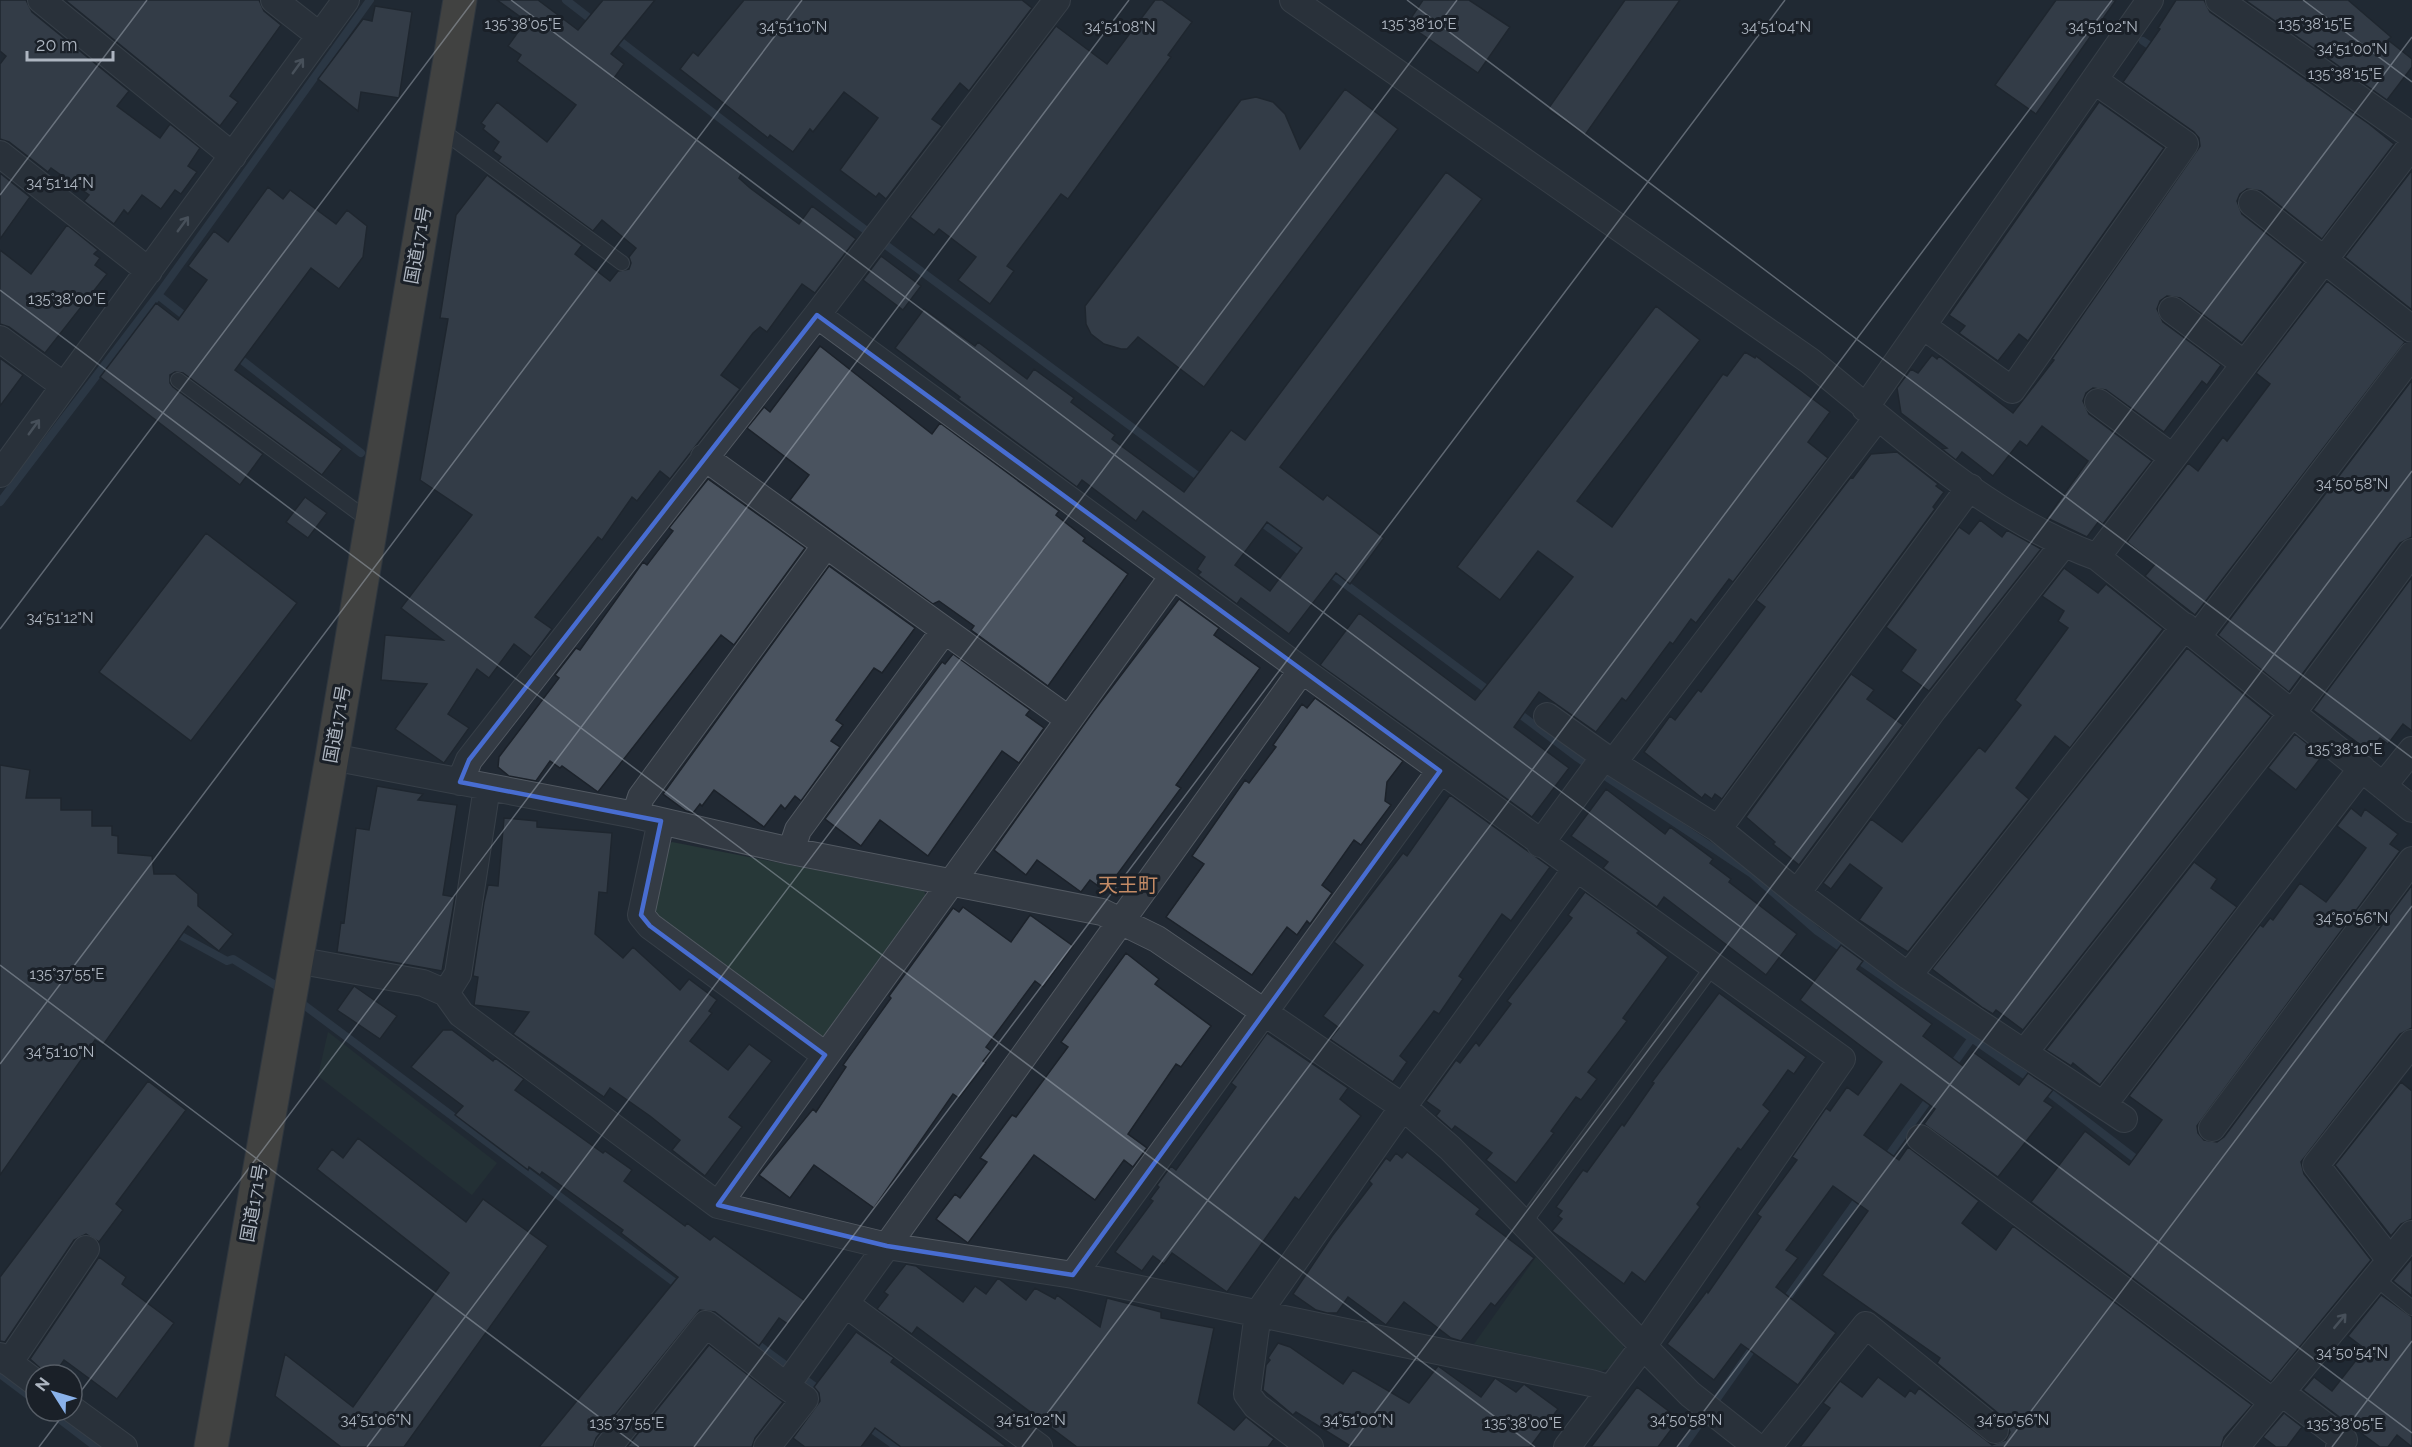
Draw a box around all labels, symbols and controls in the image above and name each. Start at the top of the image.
text: 135°38'05"E [485,15,561,33]
text: 135°38'10"E [1381,15,1457,33]
text: 135°38'15"E [2278,15,2352,33]
text: 34°51'10"N [759,18,827,36]
text: 34°51'08"N [1085,18,1155,36]
text: 34°51'04"N [1741,18,1811,36]
text: 34°51'02"N [2068,18,2138,36]
scale bar [27,24,112,62]
text: 20 m [36,34,78,55]
text: 34°51'00"N [2316,40,2388,58]
one-way arrow [292,58,304,74]
text: 135°38'15"E [2308,65,2382,83]
text: 34°51'14"N [26,174,94,192]
street label: 国道171号 [400,204,435,286]
one-way arrow [177,216,190,232]
text: 135°38'00"E [28,290,106,308]
one-way arrow [28,420,40,436]
text: 34°50'58"N [2316,475,2388,493]
text: 34°51'12"N [26,609,94,627]
street label: 国道171号 [319,683,354,765]
text: 135°38'10"E [2307,740,2383,758]
district label: 天王町 [1098,873,1158,897]
text: 34°50'56"N [2316,909,2388,927]
text: 135°37'55"E [30,965,104,983]
text: 34°51'10"N [26,1043,94,1061]
street label: 国道171号 [236,1162,271,1244]
one-way arrow [2333,1313,2346,1329]
text: 34°50'54"N [2316,1344,2388,1362]
north arrow [24,1363,84,1423]
text: N [31,1374,54,1395]
text: 34°51'06"N [340,1411,412,1429]
text: 34°51'02"N [996,1411,1066,1429]
text: 34°51'00"N [1322,1411,1394,1429]
text: 34°50'58"N [1650,1411,1722,1429]
text: 34°50'56"N [1977,1411,2049,1429]
text: 135°37'55"E [590,1414,664,1432]
text: 135°38'00"E [1484,1414,1562,1432]
text: 135°38'05"E [2307,1415,2383,1433]

